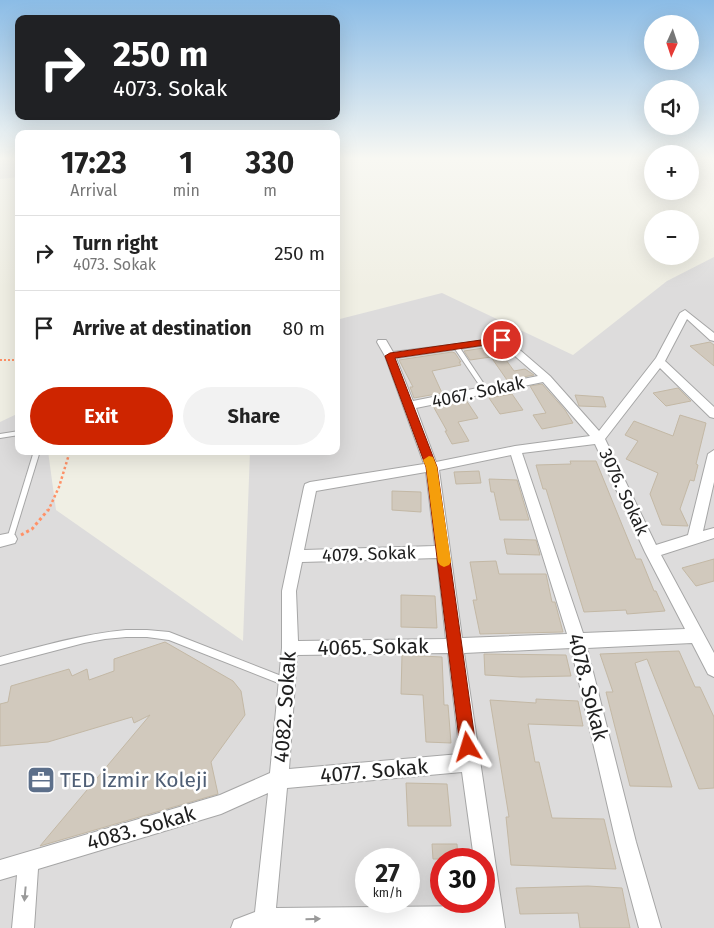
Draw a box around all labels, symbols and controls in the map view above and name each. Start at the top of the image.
north arrow [644,15,699,70]
map controls [644,15,699,265]
text: 250 m [113,33,208,75]
icon: right [30,35,95,100]
text: 4073. Sokak [113,75,227,102]
button: sound [644,80,699,135]
text: 17:23 [61,145,127,181]
text: 1 [179,145,193,181]
text: 330 [246,145,294,181]
button: + [644,145,699,200]
text: Arrival [70,181,117,200]
text: min [172,181,200,200]
text: m [263,181,277,200]
button: − [644,210,699,265]
text: Turn right [73,232,158,255]
icon: right [30,239,58,267]
text: 250 m [274,242,325,265]
text: 4073. Sokak [73,255,156,274]
icon: arrive [30,314,58,342]
text: Arrive at destination [73,317,252,340]
text: 80 m [283,317,325,340]
pin [481,319,523,361]
icon: arrive [488,326,516,354]
street label: 4067. Sokak [430,371,527,413]
button: Exit [30,387,173,445]
button: Share [183,387,325,445]
street label: 3076. Sokak [594,445,654,540]
street label: 4079. Sokak [322,541,417,567]
street label: 4078. Sokak [562,631,614,744]
street label: 4065. Sokak [317,633,429,661]
street label: 4082. Sokak [268,650,302,764]
position arrow [441,720,493,772]
street label: 4077. Sokak [319,753,429,789]
office icon: TED İzmir Koleji [26,765,56,795]
place label: TED İzmir Koleji [60,767,208,793]
street label: 4083. Sokak [84,800,199,856]
speed limit sign: 30 [430,848,495,913]
text: 27 [375,859,400,889]
text: km/h [373,886,402,900]
one-way arrow [21,887,29,903]
one-way arrow [305,915,321,923]

